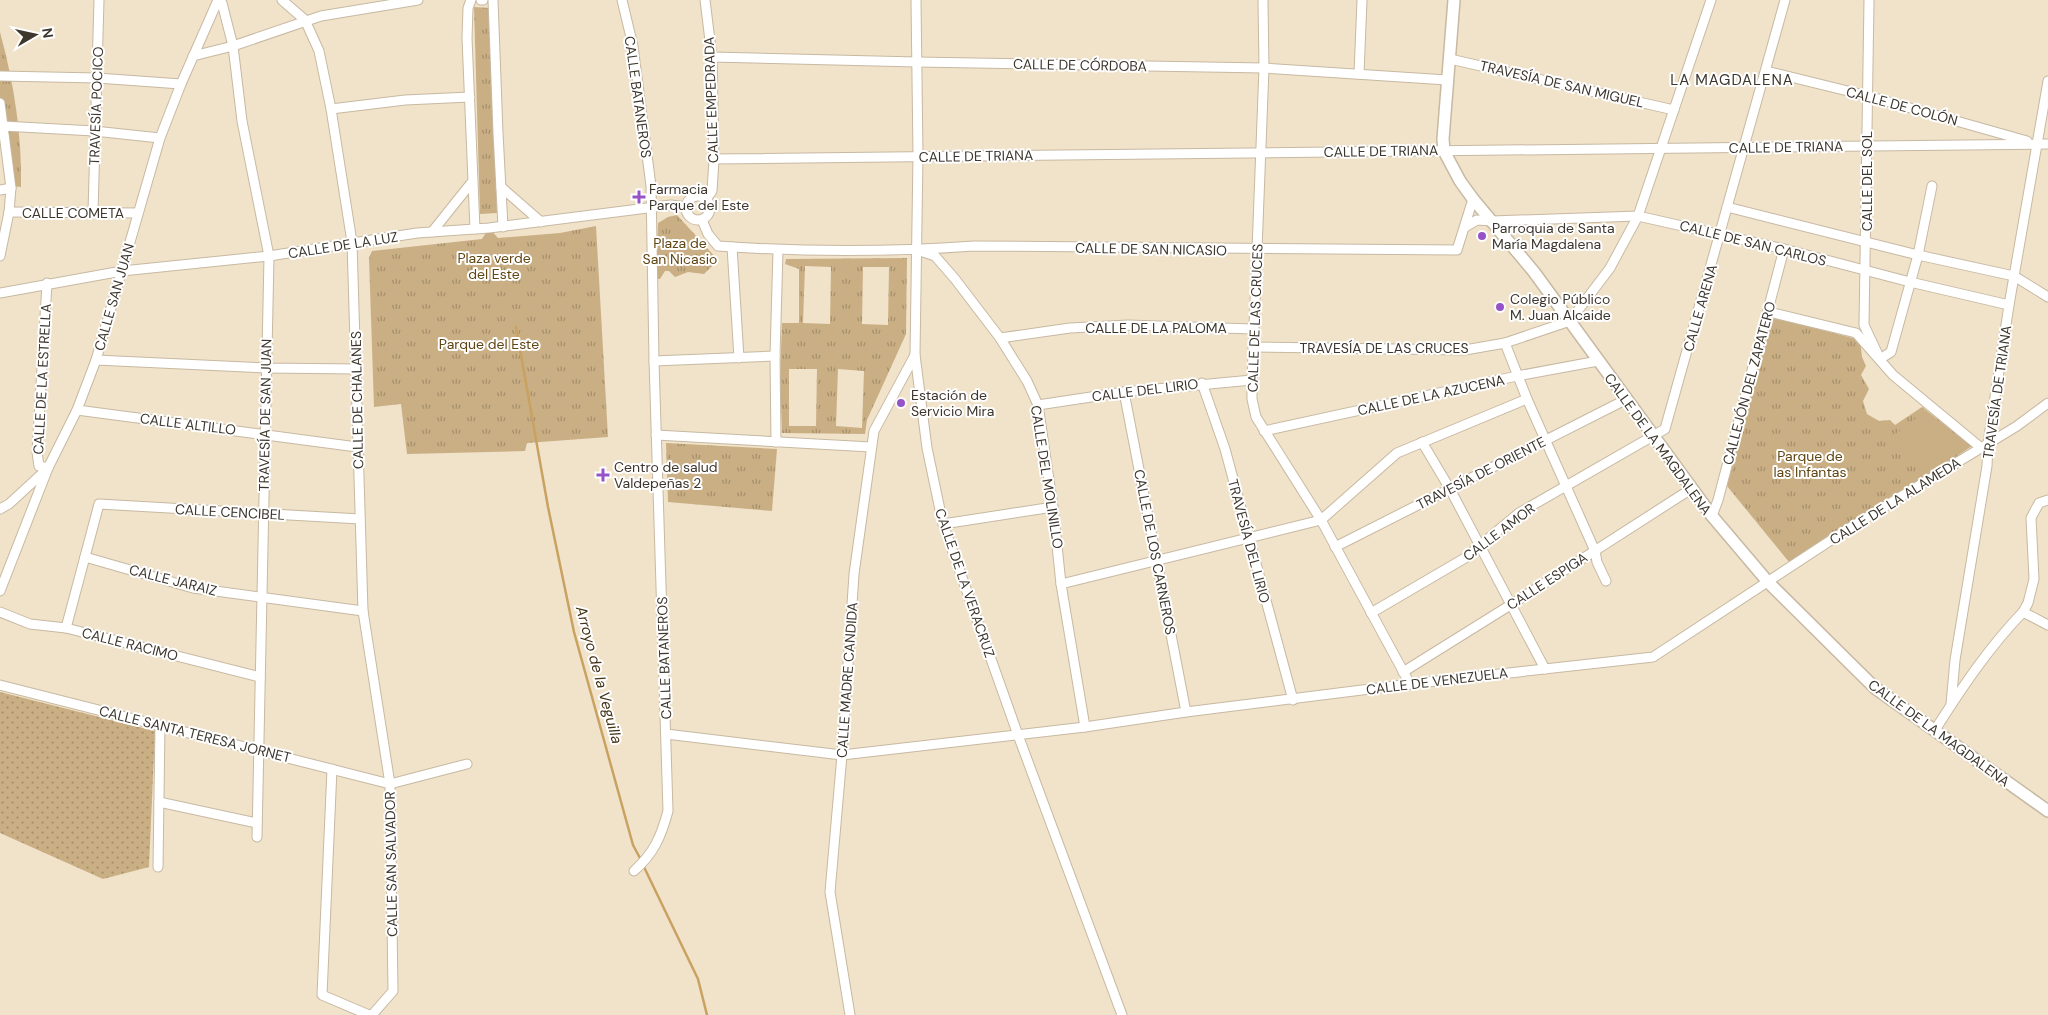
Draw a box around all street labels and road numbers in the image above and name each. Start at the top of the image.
street label: CALLE BATANEROS [621,35,655,159]
street label: CALLE EMPEDRADA [700,36,722,164]
street label: TRAVESÍA POCICO [85,46,107,166]
street label: CALLE DE CÓRDOBA [1013,55,1147,75]
street label: TRAVESÍA DE SAN MIGUEL [1478,56,1646,112]
street label: CALLE DE COLÓN [1844,82,1960,130]
street label: CALLE DEL SOL [1858,131,1876,231]
street label: CALLE DE TRIANA [1729,137,1843,157]
street label: CALLE DE TRIANA [1324,141,1438,161]
street label: CALLE DE TRIANA [919,146,1033,166]
street label: CALLE COMETA [22,204,124,222]
street label: CALLE DE SAN CARLOS [1678,216,1828,270]
street label: CALLE DE LA LUZ [287,227,399,263]
street label: CALLE DE SAN NICASIO [1075,239,1227,259]
street label: CALLE SAN JUAN [90,241,138,353]
street label: CALLE DE LAS CRUCES [1243,243,1267,393]
street label: CALLE ARENA [1679,262,1721,354]
street label: CALLEJÓN DEL ZAPATERO [1718,299,1780,467]
street label: CALLE DE LA ESTRELLA [29,303,55,455]
street label: CALLE DE LA PALOMA [1085,319,1227,337]
street label: TRAVESÍA DE TRIANA [1979,324,2015,460]
street label: CALLE DE CHALANES [347,331,367,469]
street label: TRAVESÍA DE SAN JUAN [255,339,275,491]
street label: TRAVESÍA DE LAS CRUCES [1299,339,1469,357]
street label: CALLE DE LA MAGDALENA [1601,370,1715,518]
street label: CALLE DE LA AZUCENA [1356,371,1506,419]
street label: CALLE DEL LIRIO [1091,375,1199,405]
street label: CALLE DEL MOLINILLO [1027,404,1067,550]
street label: CALLE ALTILLO [139,409,237,439]
street label: TRAVESÍA DE ORIENTE [1413,433,1549,513]
street label: CALLE DE LA ALAMEDA [1826,453,1964,549]
street label: CALLE DE LOS CARNEROS [1130,468,1180,636]
street label: TRAVESÍA DEL LIRIO [1224,477,1274,605]
street label: CALLE AMOR [1459,499,1539,565]
street label: CALLE CENCIBEL [175,500,285,524]
street label: CALLE DE LA VERACRUZ [931,506,999,660]
street label: CALLE ESPIGA [1503,548,1591,614]
street label: CALLE JARAIZ [127,560,219,600]
street label: CALLE BATANEROS [653,596,675,720]
street label: CALLE MADRE CANDIDA [833,602,861,758]
street label: CALLE RACIMO [80,623,180,665]
street label: CALLE DE VENEZUELA [1365,663,1509,699]
street label: CALLE DE LA MAGDALENA [1865,676,2013,790]
street label: CALLE SANTA TERESA JORNET [97,701,293,767]
street label: CALLE SAN SALVADOR [381,791,401,937]

